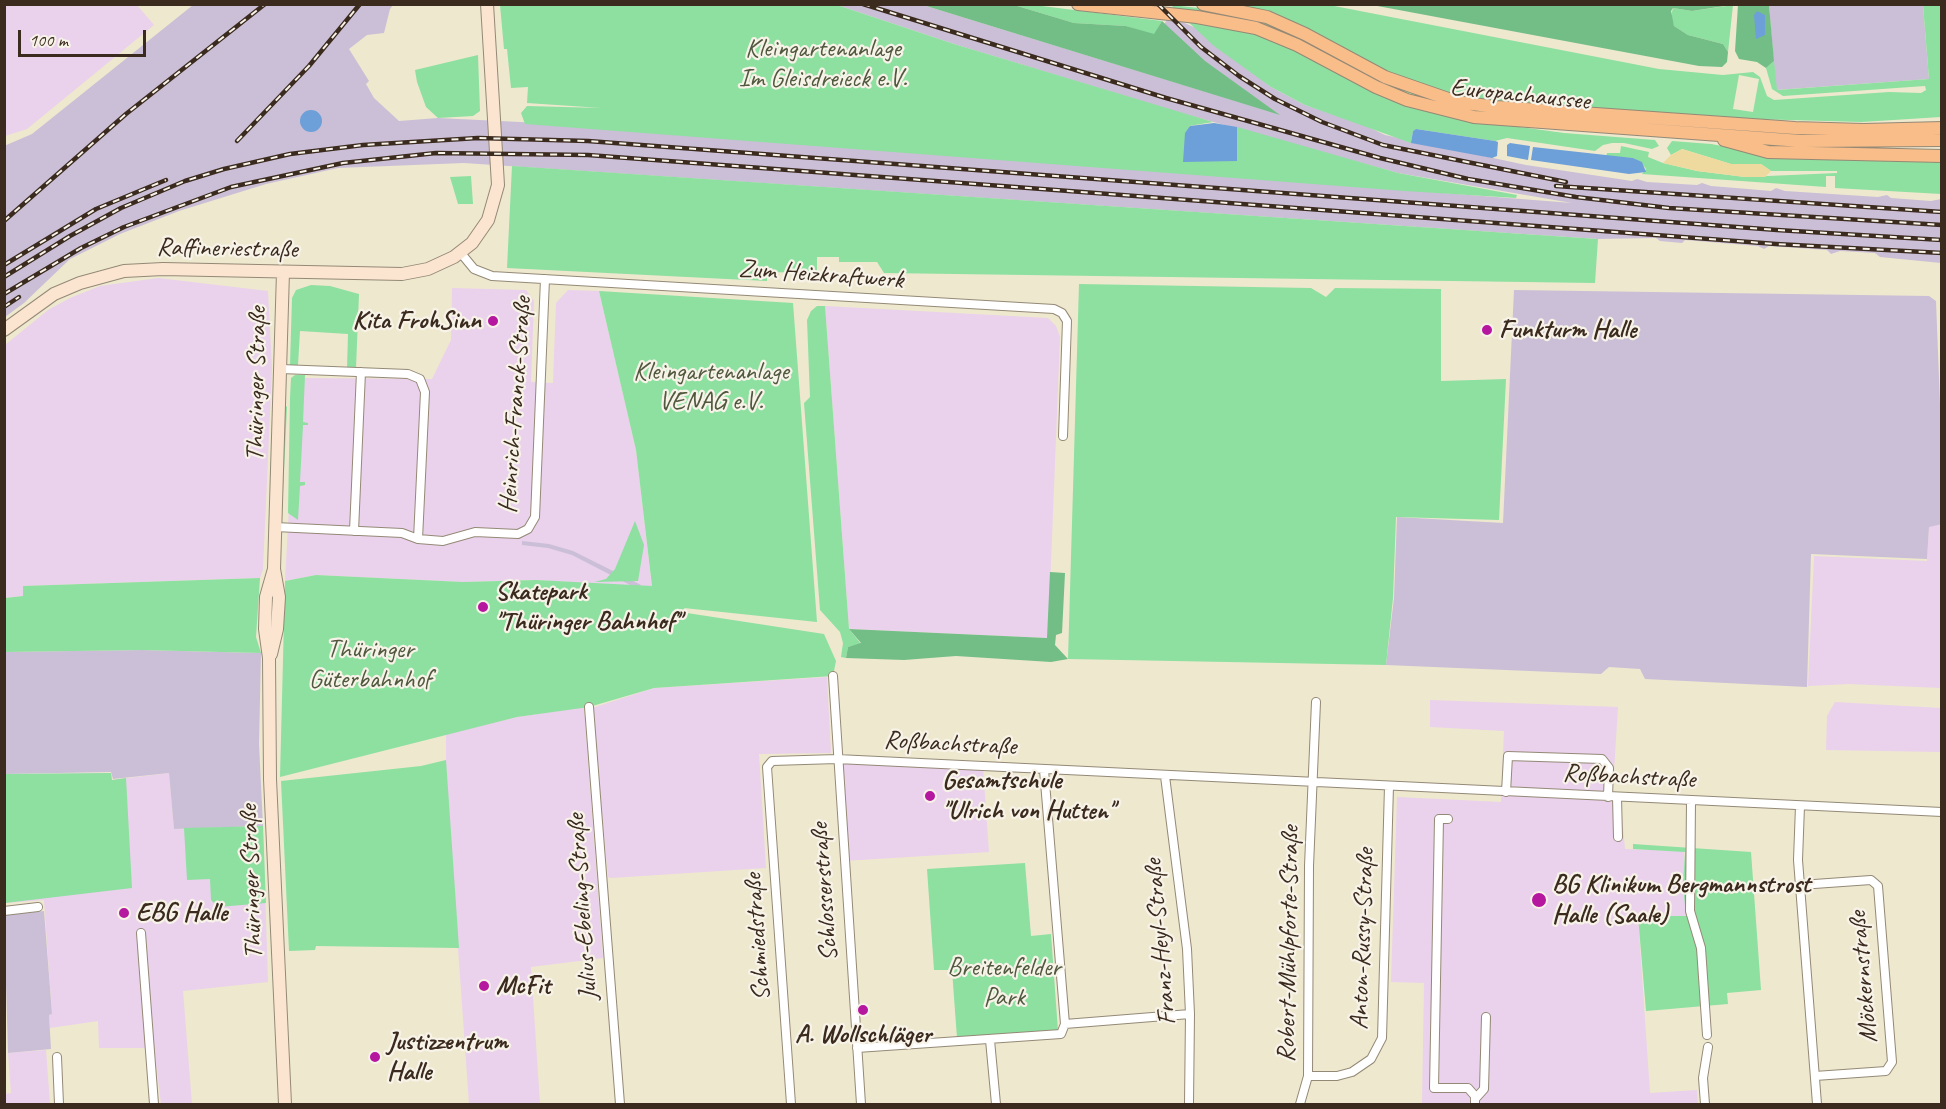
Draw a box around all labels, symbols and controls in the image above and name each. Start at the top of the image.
scale bar [21,18,148,56]
text: 100 m [29,29,68,51]
park label: Kleingartenanlage Im Gleisdreieck e.V. [739,33,907,94]
street label: Europachaussee [1449,72,1591,118]
street label: Raffineriestraße [156,232,298,266]
street label: Zum Heizkraftwerk [738,254,904,296]
street label: Heinrich-Franck-Straße [493,296,539,514]
place label: Kita FrohSinn [352,305,481,337]
street label: Thüringer Straße [240,306,274,462]
marker: Kita FrohSinn [486,314,500,328]
place label: Funkturm Halle [1499,314,1636,346]
marker: Funkturm Halle [1480,323,1494,337]
park label: Kleingartenanlage VENAG e.V. [633,356,789,418]
place label: Skatepark "Thüringer Bahnhof" [495,576,681,638]
marker: Skatepark "Thüringer Bahnhof" [476,600,490,614]
park label: Thüringer Güterbahnhof [309,634,431,696]
street label: Roßbachstraße [883,725,1017,763]
street label: Roßbachstraße [1562,758,1696,796]
place label: Gesamtschule "Ulrich von Hutten" [942,765,1114,826]
marker: Gesamtschule "Ulrich von Hutten" [923,789,937,803]
street label: Thüringer Straße [234,804,270,960]
street label: Julius-Ebeling-Straße [561,813,605,1001]
street label: Schlosserstraße [805,822,845,962]
street label: Robert-Mühlpforte-Straße [1271,825,1307,1063]
street label: Anton-Russy-Straße [1344,848,1382,1030]
street label: Franz-Heyl-Straße [1138,858,1184,1026]
place label: BG Klinikum Bergmannstrost Halle (Saale) [1552,869,1810,930]
street label: Schmiedstraße [738,872,778,1002]
marker: BG Klinikum Bergmannstrost Halle (Saale) [1530,891,1548,909]
place label: EBG Halle [136,897,227,929]
marker: EBG Halle [117,906,131,920]
street label: Möckernstraße [1843,910,1885,1044]
park label: Breitenfelder Park [947,952,1061,1014]
place label: McFit [496,970,550,1002]
marker: McFit [477,979,491,993]
marker: A. Wollschläger [856,1003,870,1017]
place label: A. Wollschläger [795,1019,931,1051]
place label: Justizzentrum Halle [387,1026,508,1088]
marker: Justizzentrum Halle [368,1050,382,1064]

